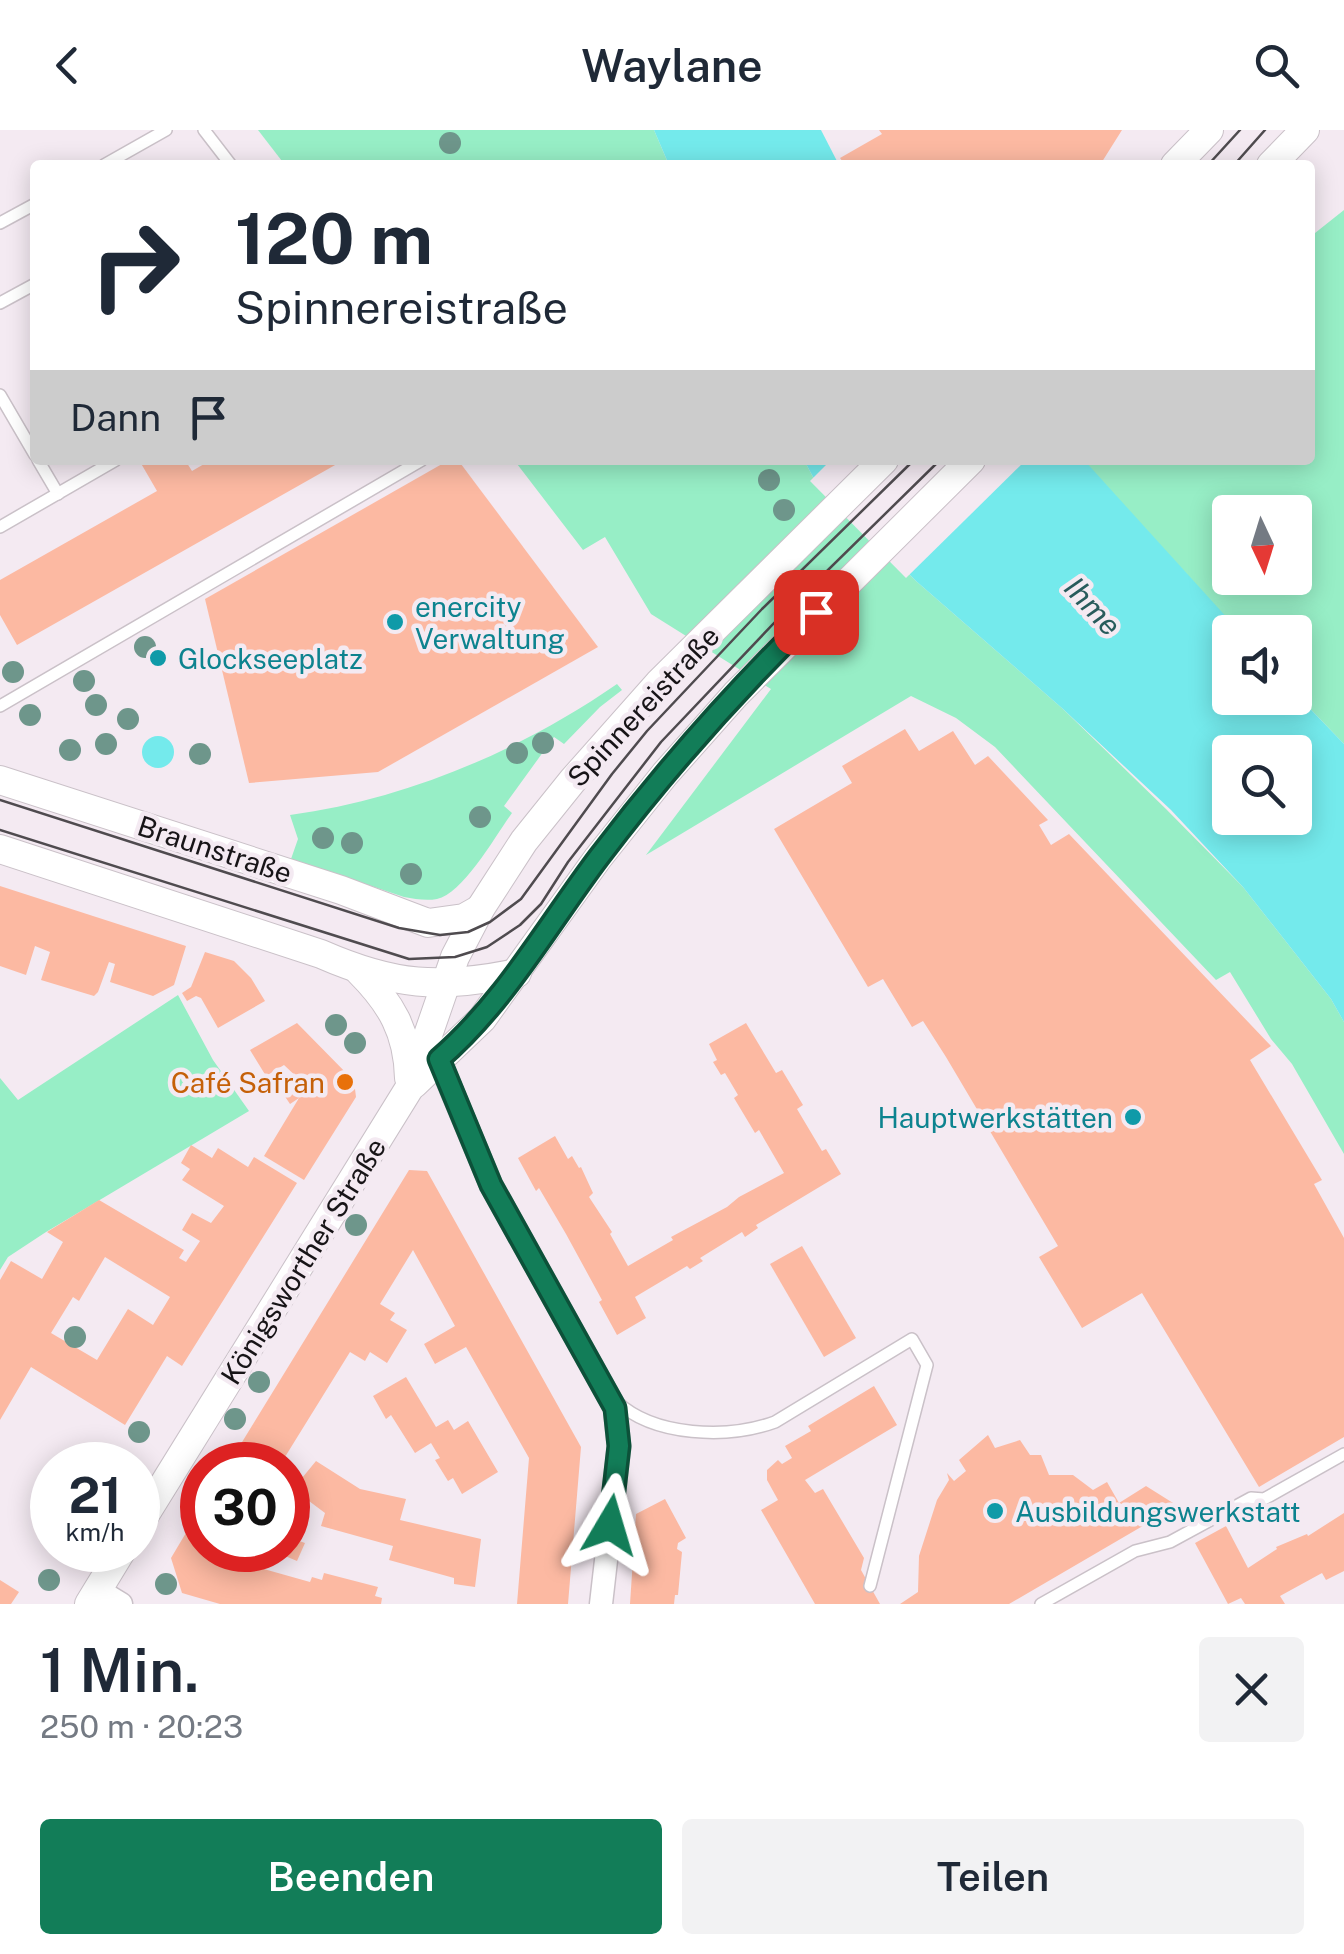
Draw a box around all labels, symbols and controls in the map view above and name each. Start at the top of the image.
icon: back [40,38,95,93]
icon: search [1249,38,1304,93]
text: Waylane [581,39,763,92]
text: 120 m [235,197,433,280]
icon: right [70,200,200,330]
text: Spinnereistraße [235,281,568,334]
icon: arrive [181,390,236,445]
text: Dann [70,395,161,440]
north arrow [1212,495,1312,595]
map controls [1212,495,1312,835]
water label: Ihme [1057,569,1129,643]
pin [774,570,859,655]
icon: arrive [789,585,844,640]
place label: enercity Verwaltung [415,590,565,655]
marker: enercity Verwaltung [384,611,406,633]
button: sound [1212,615,1312,715]
street label: Spinnereistraße [560,619,726,793]
place label: Glockseeplatz [178,642,363,675]
marker: Glockseeplatz [147,647,169,669]
button: search [1212,735,1312,835]
street label: Braunstraße [134,809,296,889]
place label: Café Safran [171,1066,325,1099]
marker: Café Safran [334,1071,356,1093]
place label: Hauptwerkstätten [877,1101,1113,1134]
marker: Hauptwerkstätten [1122,1106,1144,1128]
street label: Königsworther Straße [214,1132,392,1390]
speed limit sign: 30 [180,1442,310,1572]
text: 21 [68,1465,122,1524]
position arrow [558,1473,662,1577]
place label: Ausbildungswerkstatt [1015,1495,1301,1528]
marker: Ausbildungswerkstatt [984,1500,1006,1522]
text: km/h [66,1517,124,1547]
text: 1 Min. [40,1635,199,1706]
button: close [1199,1637,1304,1742]
text: 250 m · 20:23 [40,1708,243,1745]
button: Beenden [40,1819,662,1934]
button: Teilen [682,1819,1304,1934]

